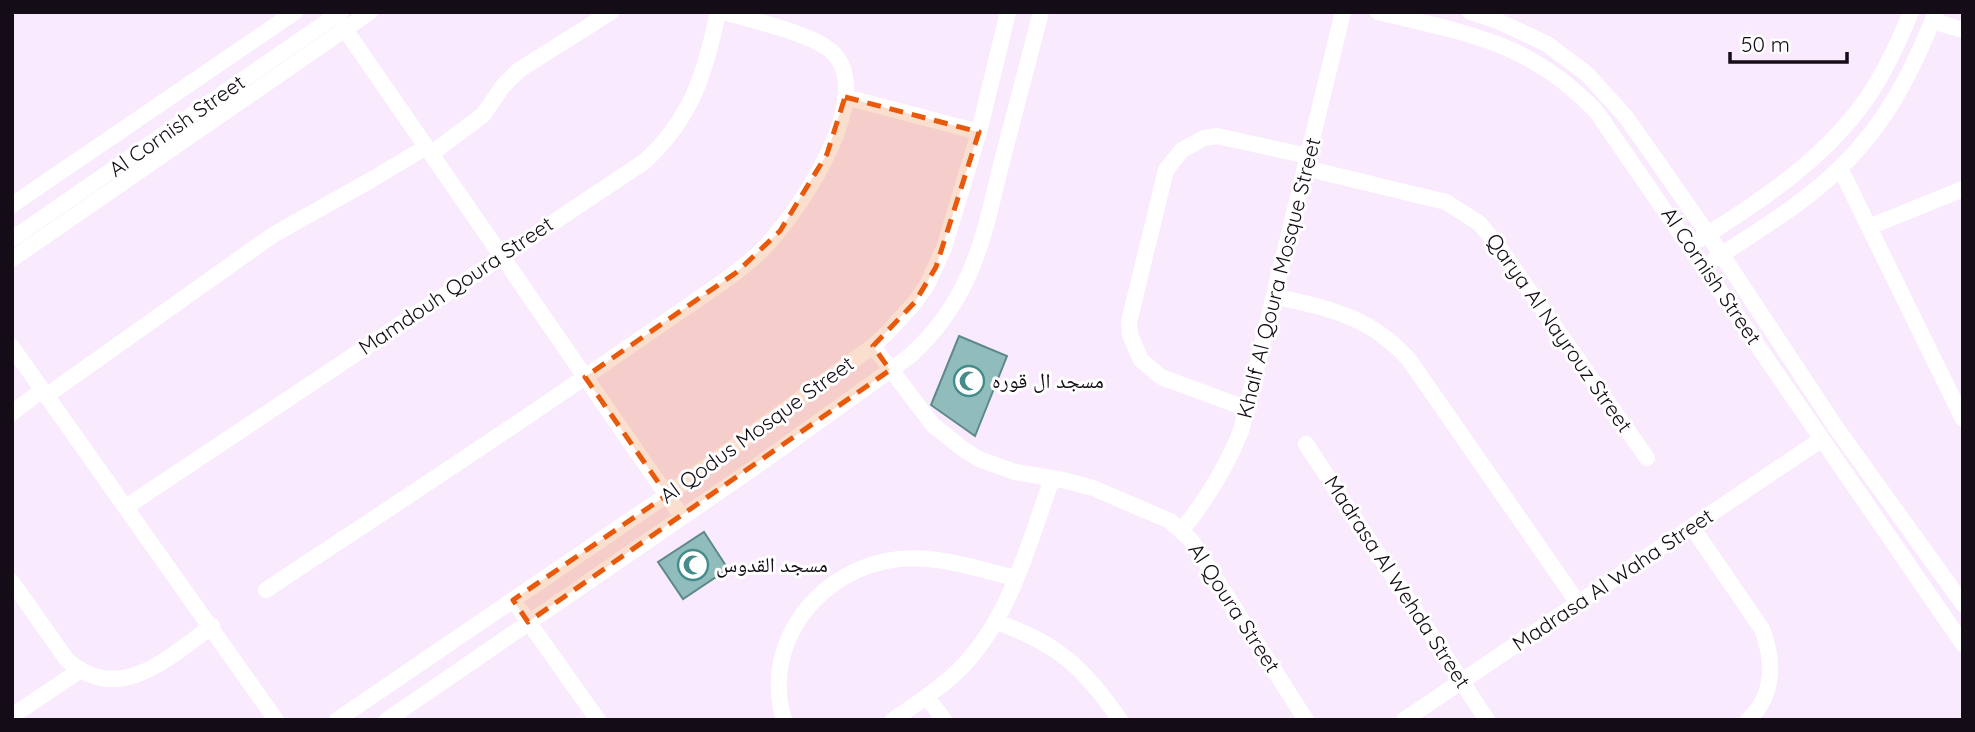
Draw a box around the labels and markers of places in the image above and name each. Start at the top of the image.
mosque icon: مسجد ال قوره [952,364,986,398]
place label: مسجد ال قوره [992,367,1104,393]
mosque icon: مسجد القدوس [676,548,710,582]
place label: مسجد القدوس [716,551,828,578]

